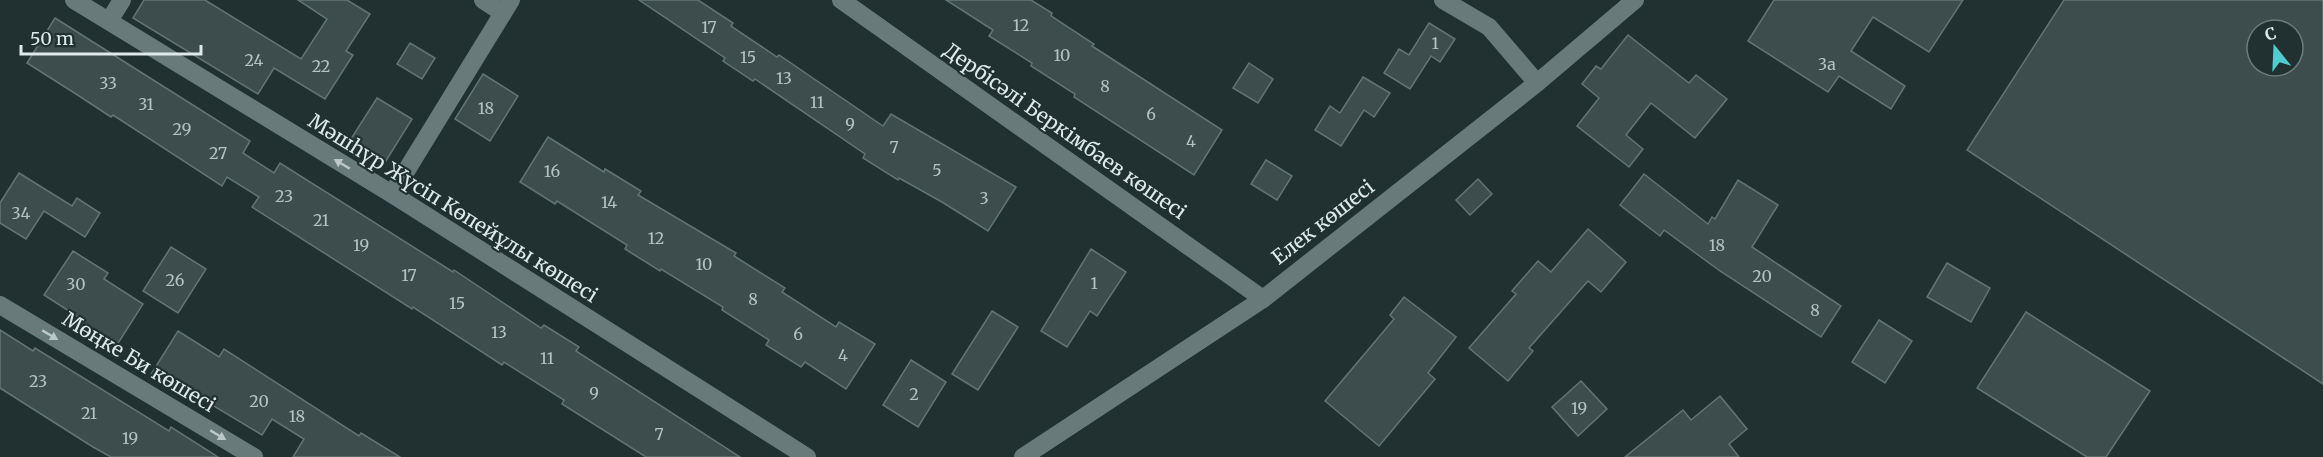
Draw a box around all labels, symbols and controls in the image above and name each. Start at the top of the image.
house number: 12 [1013,15,1029,35]
house number: 17 [701,17,717,37]
scale bar [21,18,201,56]
north arrow [2245,18,2305,78]
text: С [2262,23,2278,45]
text: 50 m [30,27,74,50]
house number: 1 [1431,33,1439,53]
street label: Дербісәлі Беркімбаев көшесі [939,37,1191,224]
house number: 10 [1054,45,1070,65]
house number: 15 [740,47,756,67]
house number: 24 [245,50,264,70]
house number: 3а [1818,54,1836,74]
house number: 22 [312,56,330,76]
house number: 13 [776,68,792,88]
house number: 33 [99,73,117,93]
house number: 8 [1100,76,1110,96]
house number: 11 [810,92,824,112]
house number: 31 [138,94,154,114]
house number: 18 [478,98,494,118]
house number: 6 [1146,104,1156,124]
street label: Мәшһүр Жүсіп Көпейұлы көшесі [304,108,603,307]
house number: 9 [845,114,855,134]
house number: 29 [173,119,191,139]
house number: 4 [1186,131,1196,151]
house number: 7 [889,137,899,157]
house number: 27 [209,143,227,163]
one-way arrow [334,158,350,169]
house number: 5 [932,160,942,180]
house number: 16 [544,161,560,181]
street label: Елек көшесі [1267,174,1379,269]
house number: 23 [275,186,293,206]
house number: 3 [979,188,989,208]
house number: 14 [601,192,617,212]
house number: 34 [12,203,31,223]
house number: 21 [313,210,329,230]
house number: 12 [648,228,664,248]
house number: 19 [353,235,369,255]
house number: 18 [1709,235,1725,255]
house number: 10 [696,254,712,274]
house number: 17 [401,265,417,285]
house number: 20 [1752,266,1772,286]
house number: 26 [166,270,185,290]
house number: 1 [1090,273,1098,293]
house number: 30 [66,274,86,294]
house number: 8 [748,289,758,309]
house number: 15 [449,293,465,313]
house number: 8 [1810,300,1820,320]
street label: Мөңке Би көшесі [58,306,220,417]
house number: 13 [491,322,507,342]
house number: 6 [793,324,803,344]
one-way arrow [42,330,59,340]
house number: 4 [838,345,848,365]
house number: 11 [540,348,554,368]
house number: 23 [29,371,47,391]
house number: 9 [589,383,599,403]
house number: 2 [909,384,919,404]
house number: 20 [249,391,269,411]
house number: 19 [1571,398,1587,418]
house number: 21 [81,403,97,423]
house number: 18 [289,406,305,426]
house number: 7 [654,424,664,444]
house number: 19 [122,428,138,448]
one-way arrow [210,430,227,440]

